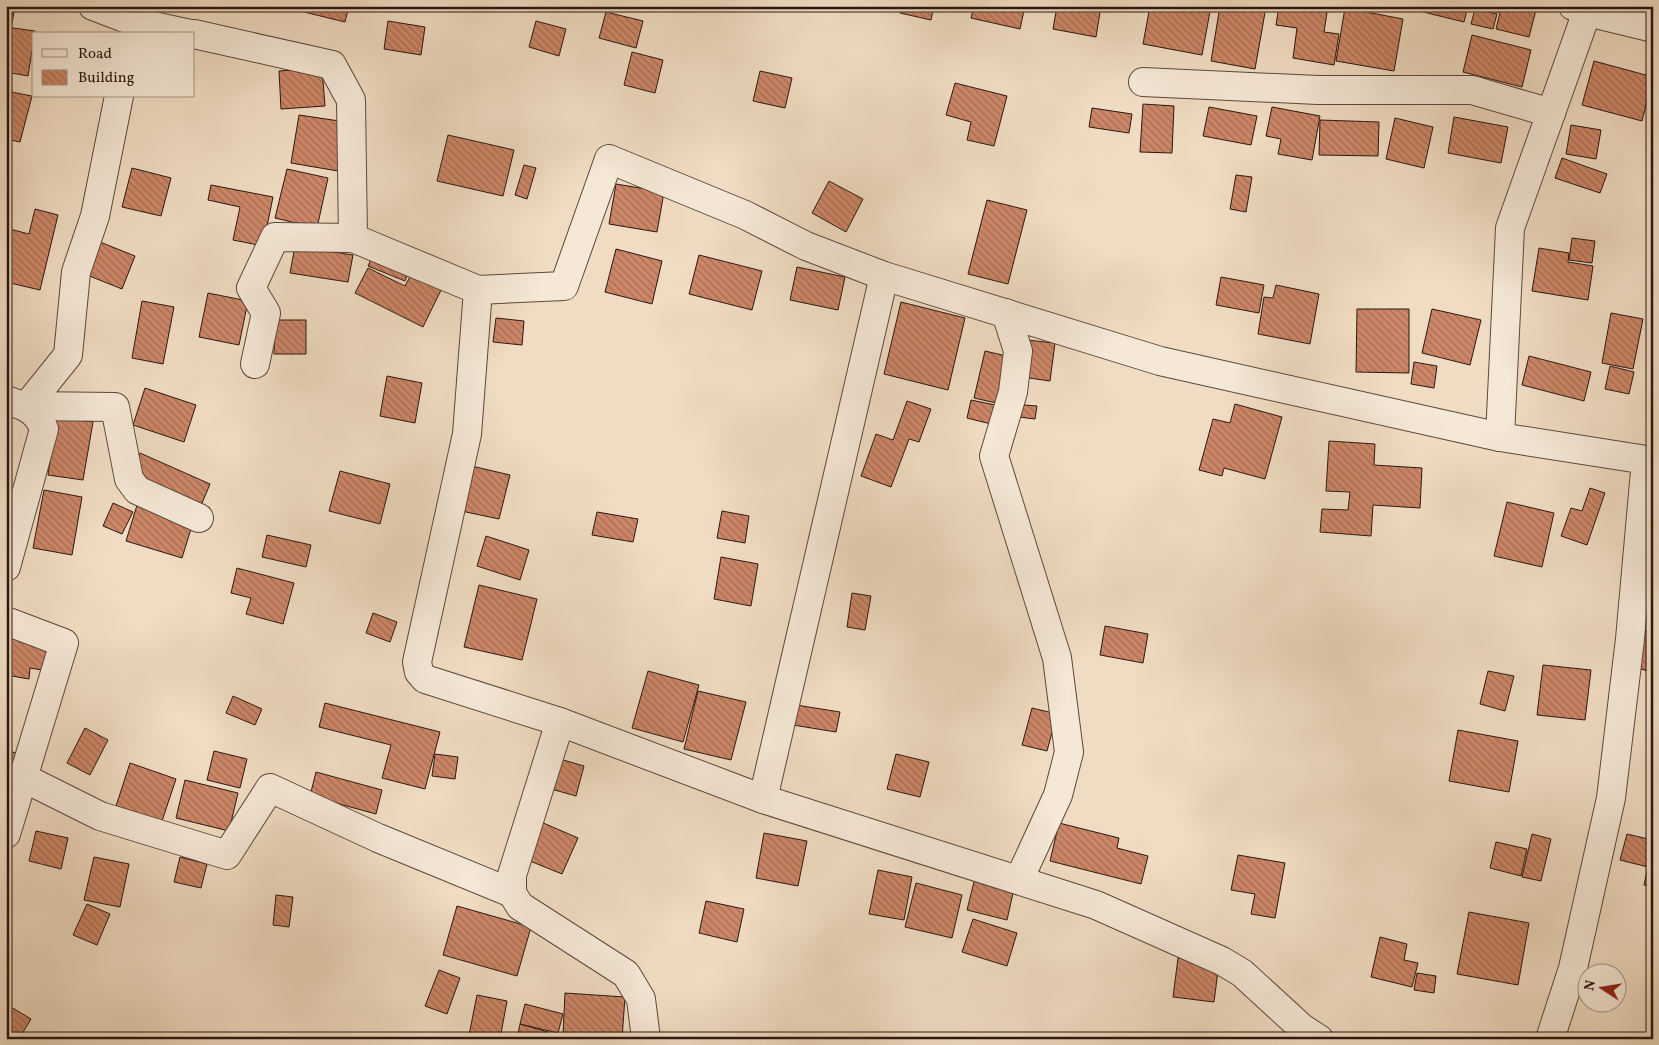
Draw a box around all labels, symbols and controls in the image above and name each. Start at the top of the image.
legend [32,32,195,98]
text: Road [78,44,112,65]
text: Building [78,68,135,89]
north arrow [1576,962,1626,1012]
text: N [1580,979,1601,993]

